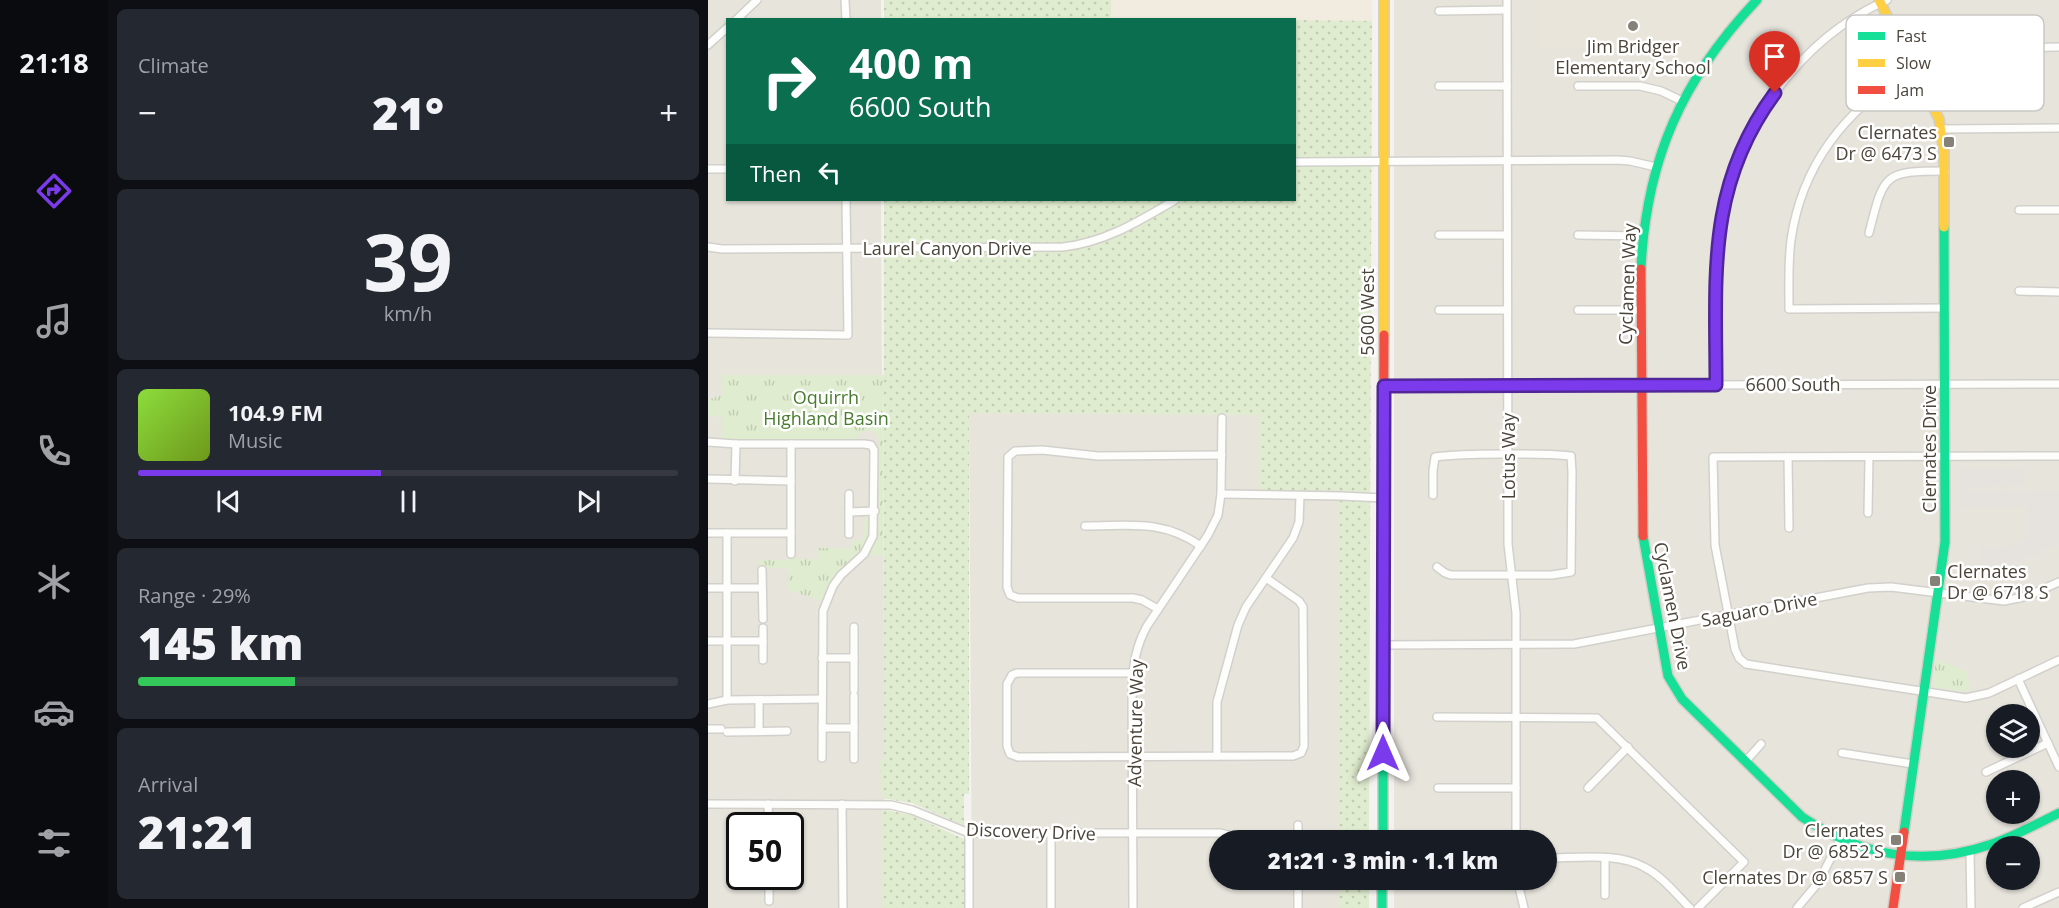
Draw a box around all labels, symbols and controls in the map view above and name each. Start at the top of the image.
legend [1846,15,2044,111]
marker: Jim Bridger Elementary School [1626,19,1640,33]
text: Fast [1896,25,1927,47]
pin [1749,31,1800,93]
text: 400 m [849,34,973,91]
place label: Jim Bridger Elementary School [1555,34,1711,79]
icon: arrive [1758,40,1791,73]
icon: right [750,42,828,120]
text: 21:18 [19,44,89,81]
text: Climate [138,52,209,79]
text: Slow [1896,52,1931,74]
text: Jam [1894,79,1924,101]
text: 21° [372,82,444,143]
text: 6600 South [849,88,992,125]
text: − [138,90,157,135]
text: + [659,90,678,135]
place label: Clernates Dr @ 6473 S [1835,120,1937,165]
marker: Clernates Dr @ 6473 S [1942,135,1956,149]
icon: left [813,156,846,189]
text: Then [750,158,801,188]
icon: directions [33,170,75,212]
text: 39 [363,208,453,314]
street label: Cyclamen Way [1613,222,1641,345]
street label: Laurel Canyon Drive [862,236,1032,260]
street label: 5600 West [1355,268,1379,356]
icon: music [33,300,75,342]
text: km/h [384,300,432,327]
street label: 6600 South [1745,372,1841,396]
park label: Oquirrh Highland Basin [763,385,889,430]
street label: Clernates Drive [1917,385,1941,513]
text: 104.9 FM [228,397,323,427]
street label: Lotus Way [1496,412,1520,499]
text: Music [228,427,282,454]
icon: phone [33,430,75,472]
icon: previous [212,485,245,518]
icon: pause [392,485,425,518]
icon: next [572,485,605,518]
street label: Cyclamen Drive [1649,540,1697,672]
place label: Clernates Dr @ 6718 S [1947,559,2049,604]
icon: climate [33,561,75,603]
marker: Clernates Dr @ 6718 S [1928,574,1942,588]
text: Range · 29% [138,582,251,609]
street label: Saguaro Drive [1699,586,1819,632]
text: 145 km [138,612,303,673]
street label: Adventure Way [1122,658,1148,787]
icon: car [33,691,75,733]
map controls [1986,704,2040,890]
button: layers [1986,704,2040,758]
position arrow [1351,721,1415,785]
button: + [1986,770,2040,824]
text: Arrival [138,771,198,798]
text: 21:21 [138,801,256,862]
speed limit sign: 50 [726,812,804,890]
street label: Discovery Drive [966,817,1096,845]
place label: Clernates Dr @ 6852 S [1782,818,1884,863]
icon: filters [33,822,75,864]
marker: Clernates Dr @ 6852 S [1889,833,1903,847]
button: − [1986,836,2040,890]
text: 21:21 · 3 min · 1.1 km [1268,845,1498,875]
place label: Clernates Dr @ 6857 S [1702,865,1888,889]
marker: Clernates Dr @ 6857 S [1893,870,1907,884]

